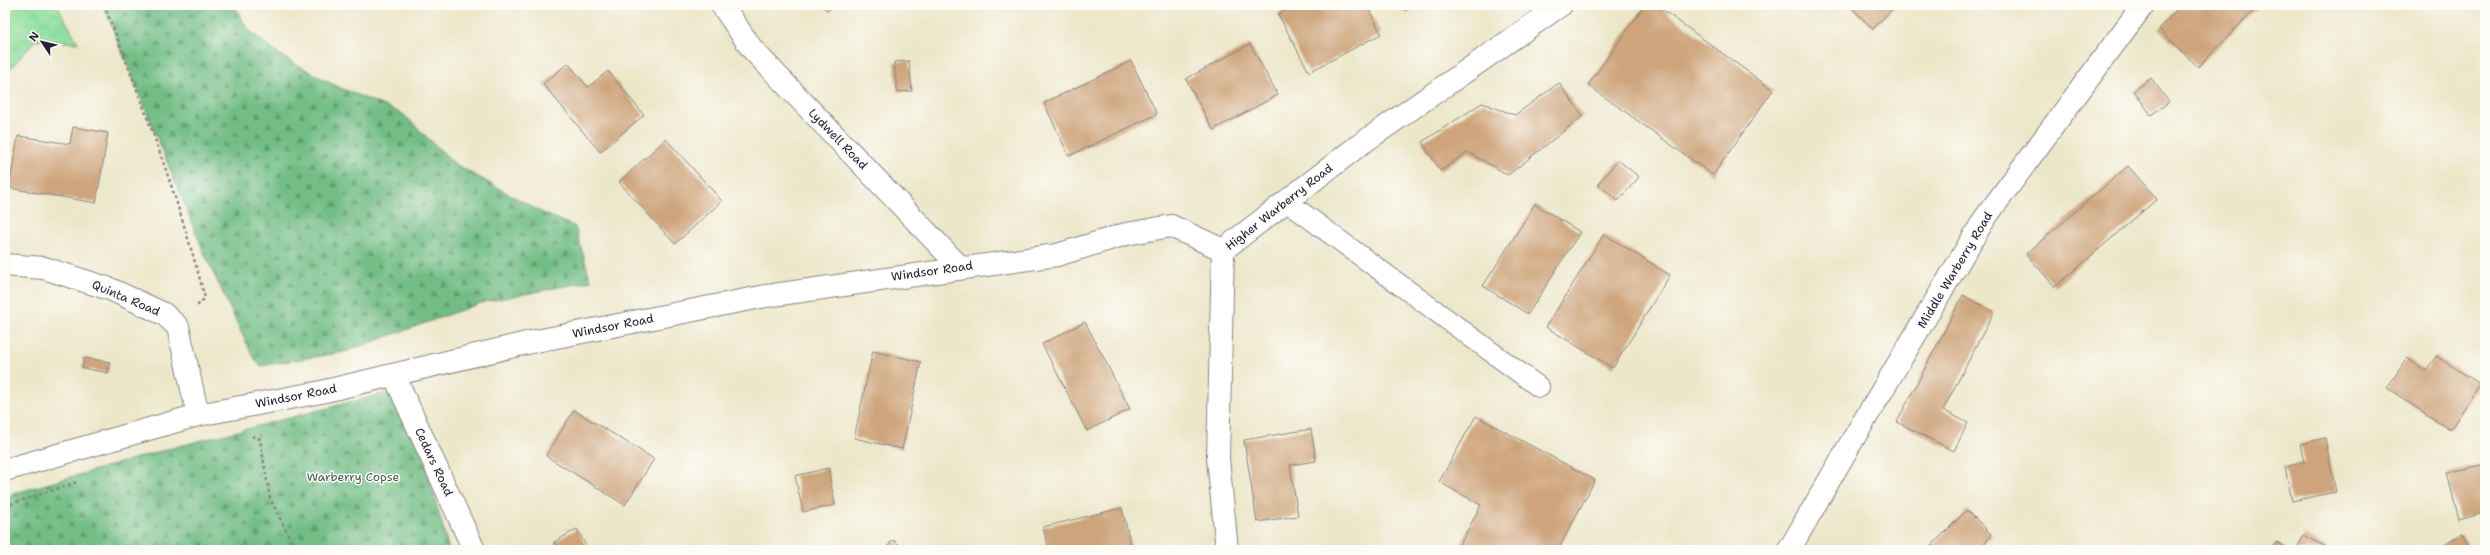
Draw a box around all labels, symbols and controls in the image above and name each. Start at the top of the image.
north arrow [22,22,62,62]
text: N [26,28,43,44]
street label: Lydwell Road [805,105,871,173]
street label: Higher Warberry Road [1222,160,1336,254]
street label: Middle Warberry Road [1914,208,1996,331]
street label: Windsor Road [890,257,974,285]
street label: Quinta Road [89,276,163,320]
street label: Windsor Road [571,310,655,342]
street label: Windsor Road [254,380,338,412]
street label: Cedars Road [411,425,457,499]
park label: Warberry Copse [307,469,399,485]

